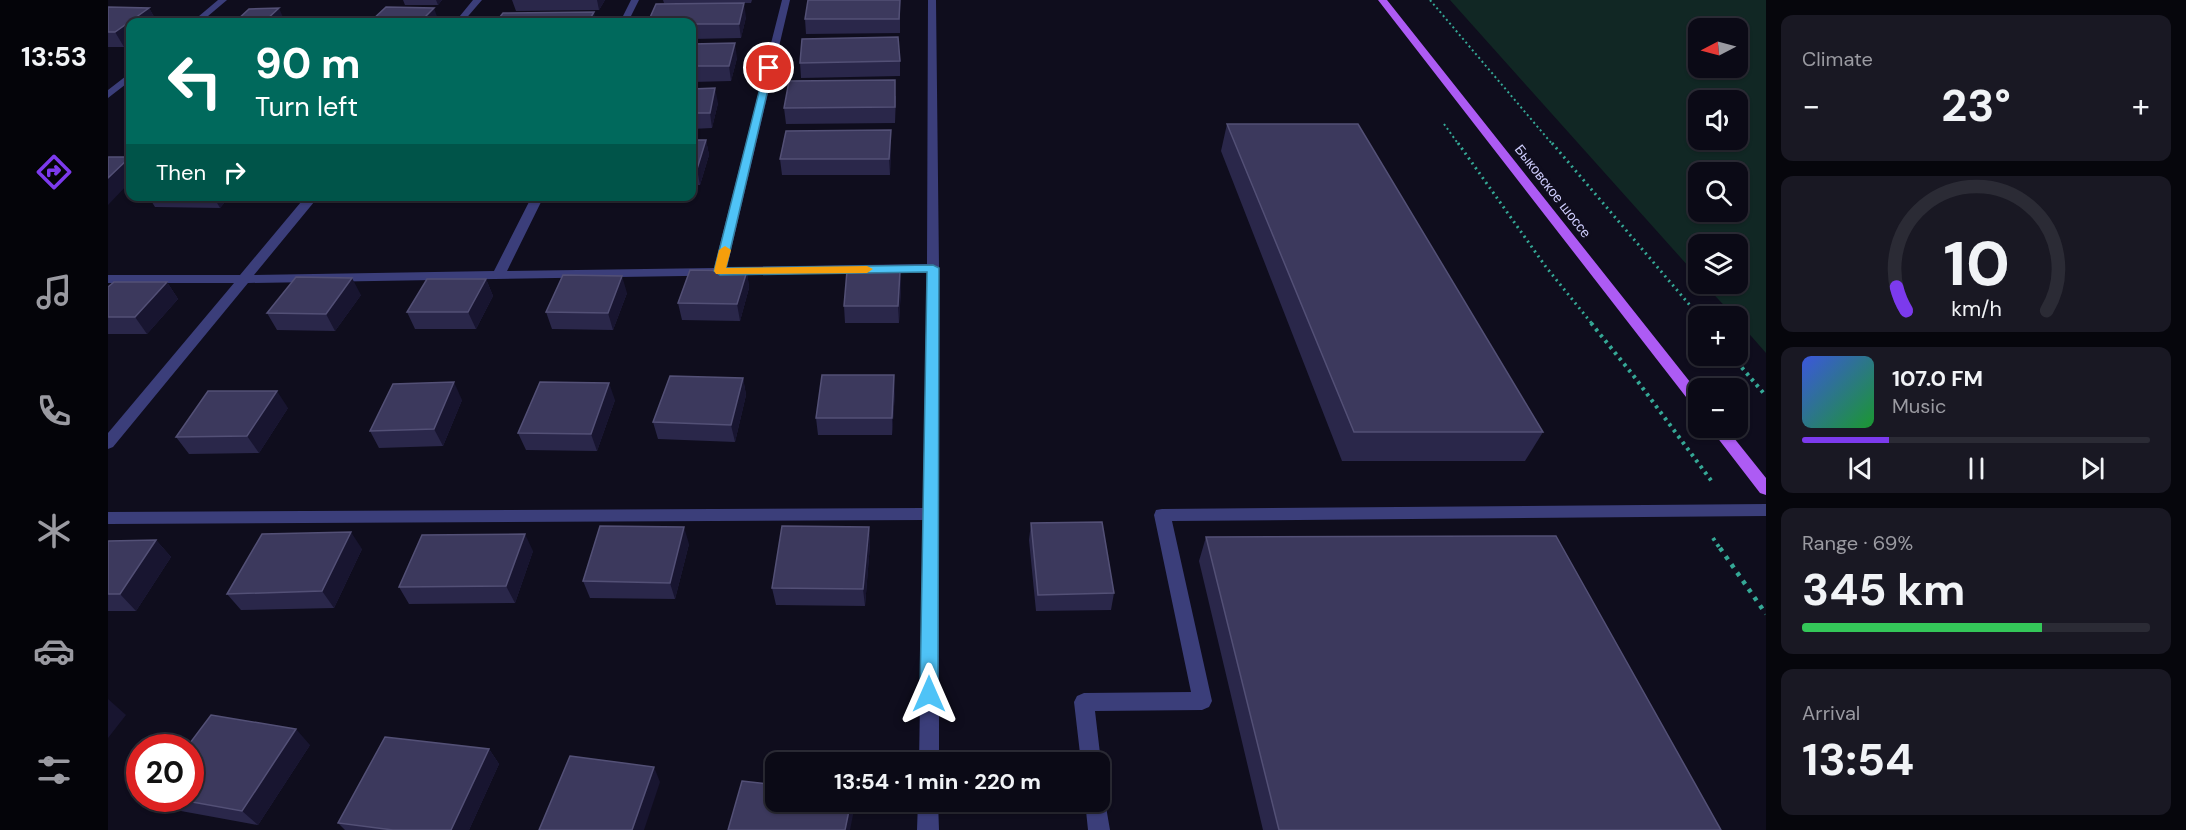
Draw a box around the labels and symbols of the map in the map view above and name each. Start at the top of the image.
north arrow [1688,18,1748,78]
pin [743,42,794,93]
street label: Быковское шоссе [1511,141,1595,242]
position arrow [897,662,961,726]
speed limit sign: 20 [126,734,204,812]

